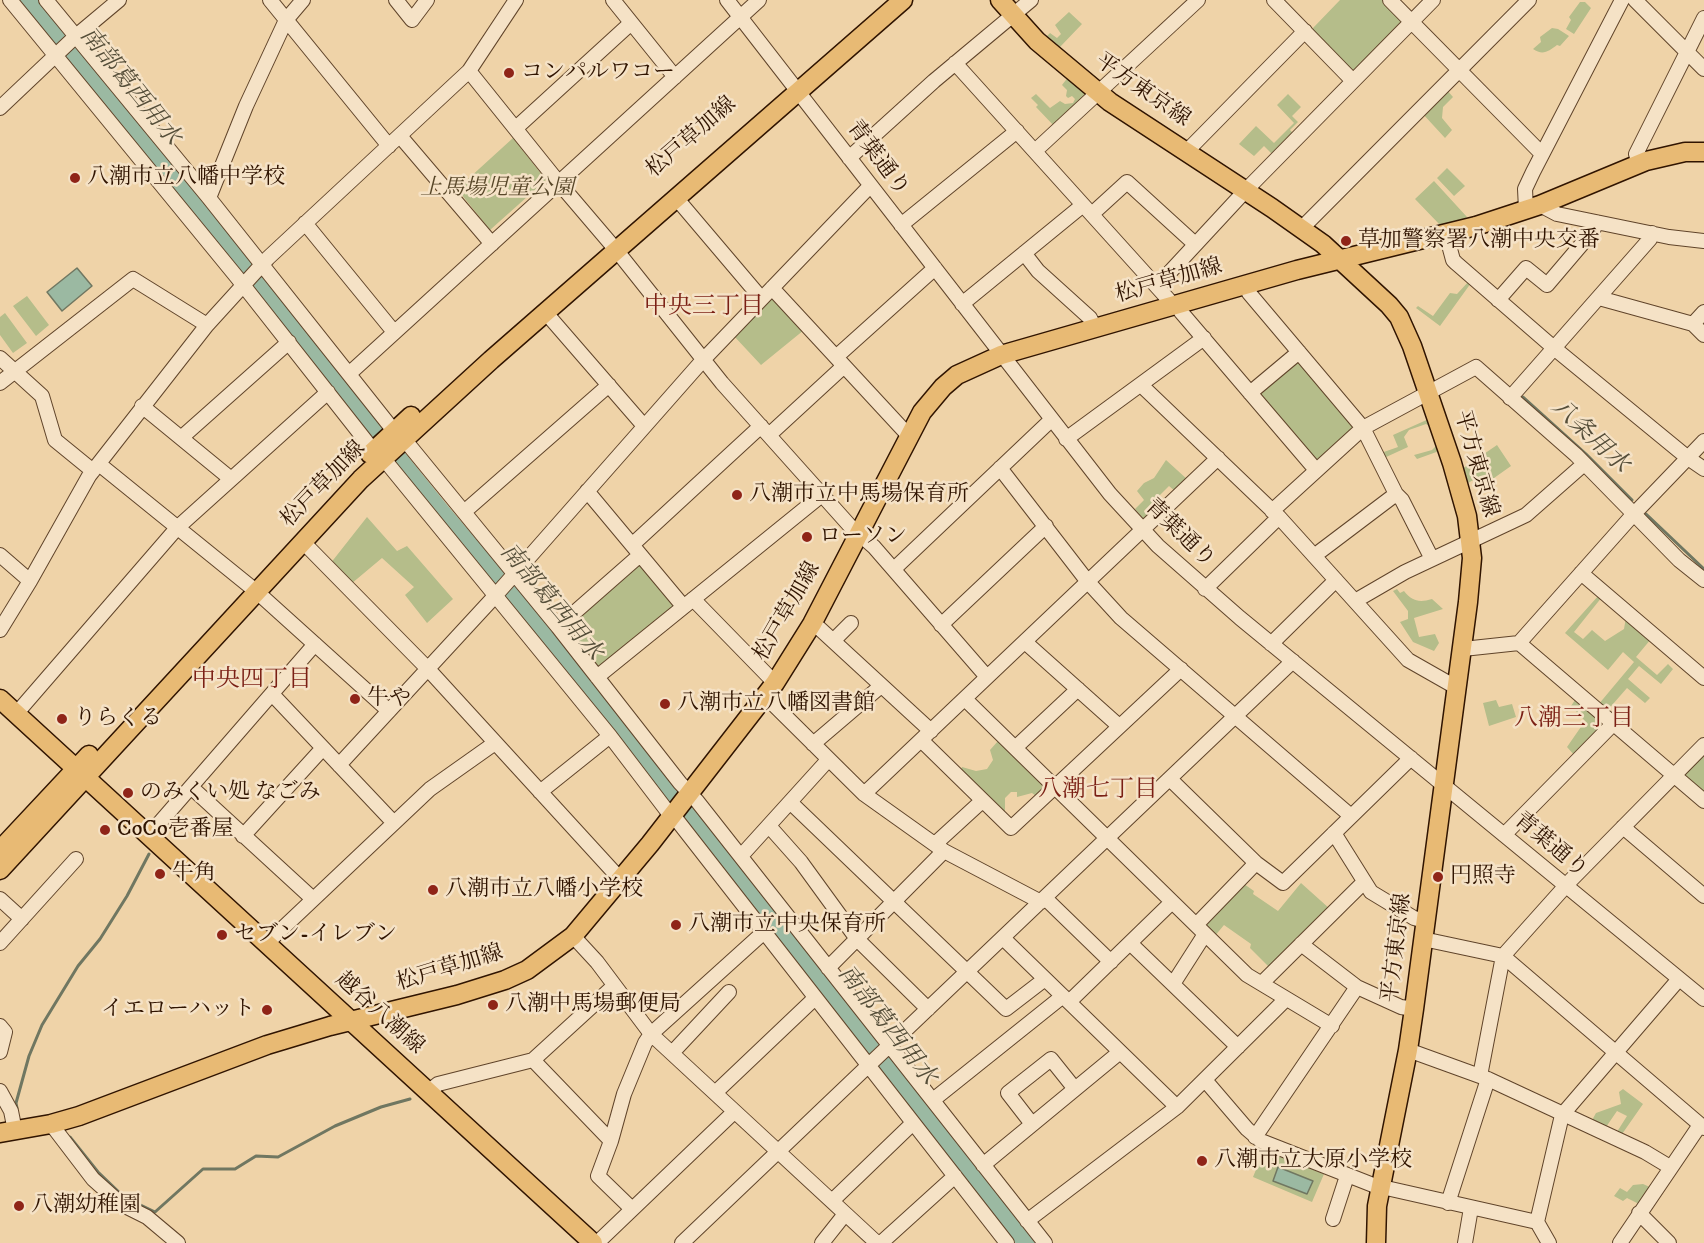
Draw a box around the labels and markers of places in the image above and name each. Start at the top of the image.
place label: コンパルワコー [521,60,675,86]
marker: コンパルワコー [502,66,516,80]
place label: 八潮市立八幡中学校 [87,165,285,191]
marker: 八潮市立八幡中学校 [68,171,82,185]
place label: 草加警察署八潮中央交番 [1358,228,1600,254]
marker: 草加警察署八潮中央交番 [1339,234,1353,248]
place label: 八潮市立中馬場保育所 [749,482,969,508]
marker: 八潮市立中馬場保育所 [730,488,744,502]
place label: ローソン [819,524,907,550]
marker: ローソン [800,530,814,544]
place label: 牛や [367,686,411,712]
place label: 八潮市立八幡図書館 [677,691,875,717]
marker: 牛や [348,692,362,706]
marker: 八潮市立八幡図書館 [658,697,672,711]
place label: りらくる [74,706,162,732]
marker: りらくる [55,712,69,726]
place label: のみくい処 なごみ [140,780,321,806]
marker: のみくい処 なごみ [121,786,135,800]
place label: CoCo壱番屋 [117,817,234,843]
marker: CoCo壱番屋 [98,823,112,837]
place label: 牛角 [172,861,216,887]
place label: 円照寺 [1450,864,1516,890]
marker: 牛角 [153,867,167,881]
marker: 円照寺 [1431,870,1445,884]
place label: 八潮市立八幡小学校 [445,877,643,903]
marker: 八潮市立八幡小学校 [426,883,440,897]
place label: 八潮市立中央保育所 [688,912,886,938]
marker: 八潮市立中央保育所 [669,918,683,932]
place label: セブン-イレブン [234,922,397,948]
marker: セブン-イレブン [215,928,229,942]
place label: 八潮中馬場郵便局 [505,992,681,1018]
place label: イエローハット [101,997,255,1023]
marker: 八潮中馬場郵便局 [486,998,500,1012]
marker: イエローハット [260,1003,274,1017]
place label: 八潮市立大原小学校 [1214,1148,1412,1174]
marker: 八潮市立大原小学校 [1195,1154,1209,1168]
place label: 八潮幼稚園 [31,1193,141,1219]
marker: 八潮幼稚園 [12,1199,26,1213]

